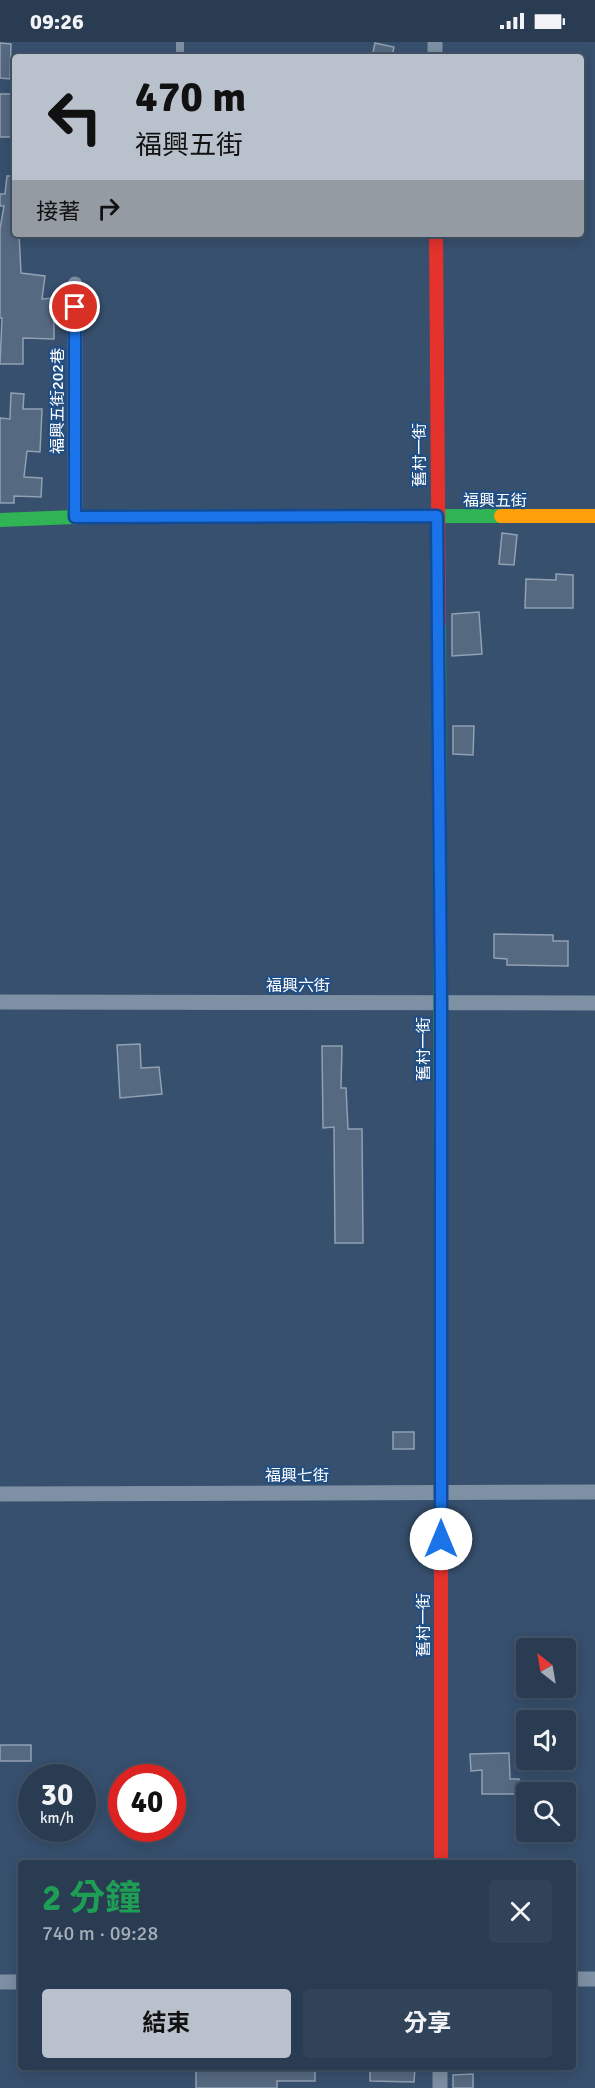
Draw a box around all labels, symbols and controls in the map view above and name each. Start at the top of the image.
text: 09:26 [30,8,84,35]
text: 470 m [135,72,246,123]
icon: left [36,78,114,156]
text: 福興五街 [135,129,243,162]
icon: right [92,192,125,225]
text: 接著 [36,198,80,225]
pin [49,281,100,332]
icon: arrive [58,290,91,323]
street label: 福興五街202巷 [48,348,68,454]
street label: 舊村一街 [410,423,430,487]
street label: 福興五街 [463,491,527,511]
street label: 福興六街 [266,976,330,996]
street label: 舊村一街 [414,1017,434,1081]
street label: 福興七街 [265,1466,329,1486]
position arrow [409,1507,473,1571]
street label: 舊村一街 [414,1593,434,1657]
north arrow [516,1638,576,1698]
map controls [516,1638,576,1842]
button: sound [516,1710,576,1770]
speed limit sign: 40 [108,1764,186,1842]
text: 30 [41,1777,73,1814]
button: search [516,1782,576,1842]
text: km/h [40,1809,74,1827]
text: 2 分鐘 [42,1876,141,1921]
button: close [489,1880,552,1943]
text: 740 m · 09:28 [42,1921,158,1946]
button: 結束 [42,1989,291,2058]
button: 分享 [303,1989,552,2058]

